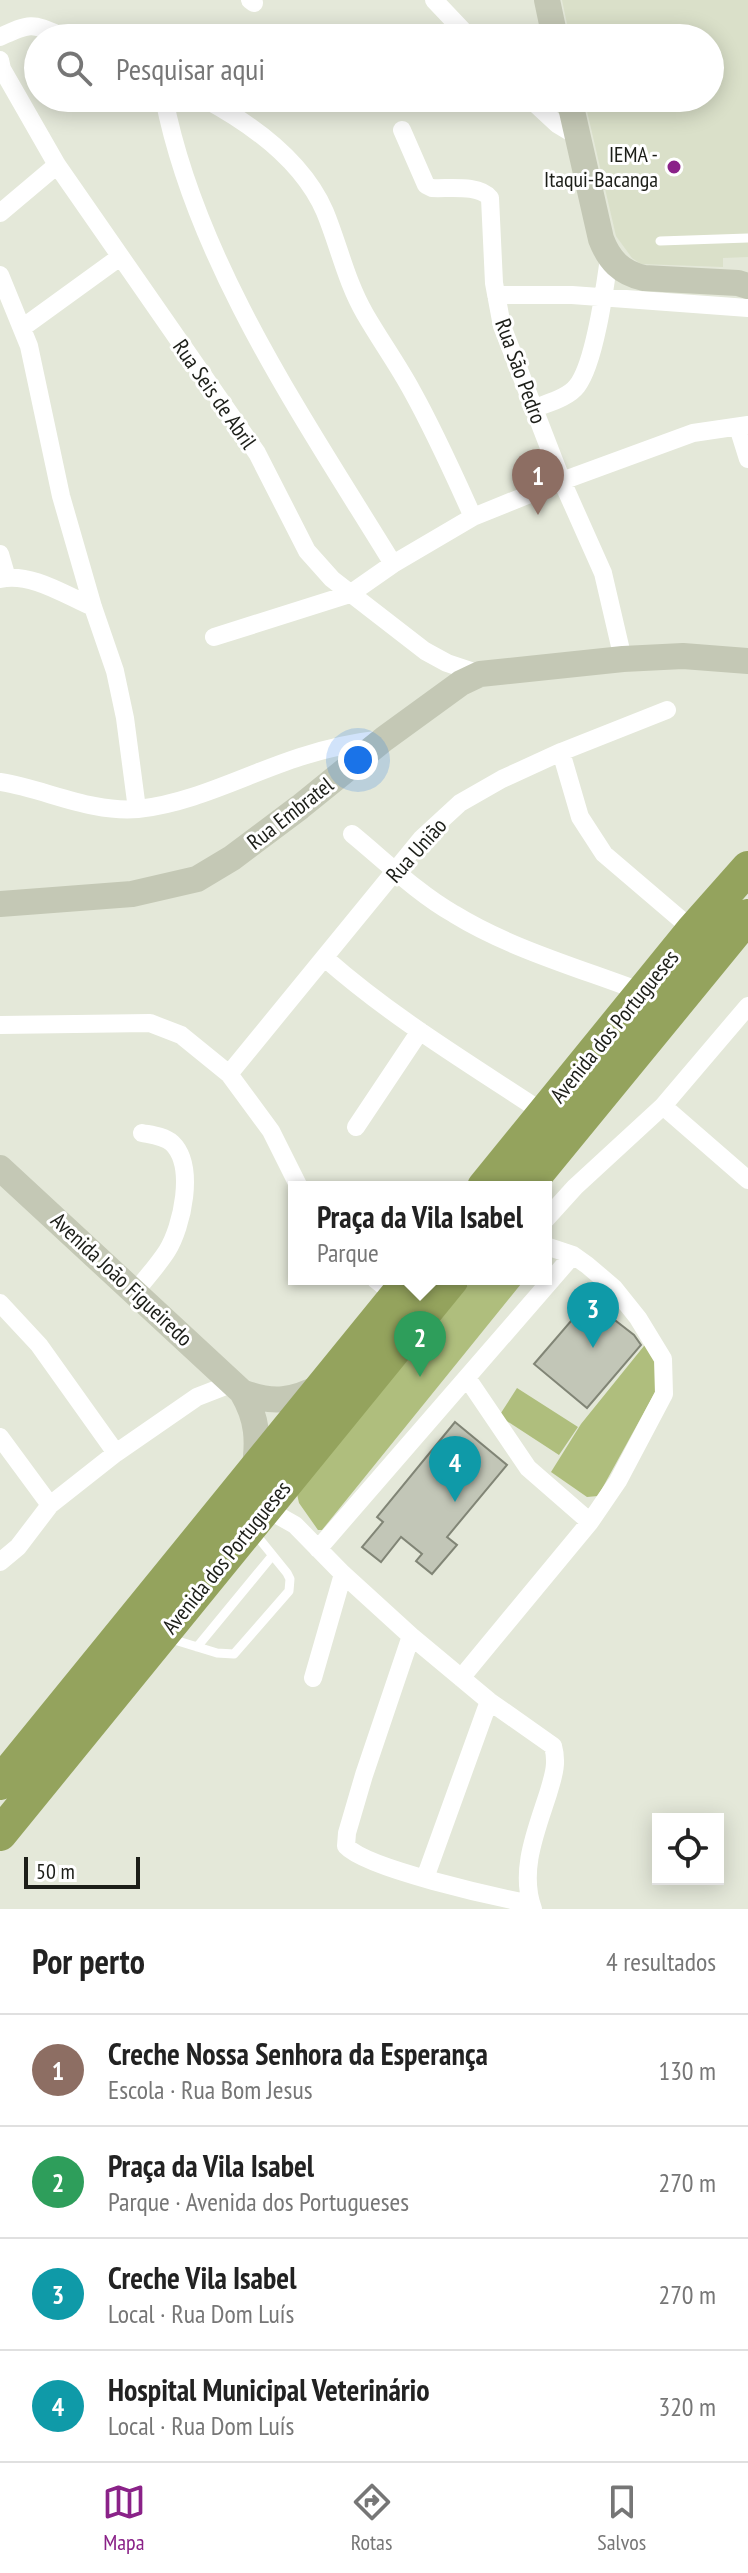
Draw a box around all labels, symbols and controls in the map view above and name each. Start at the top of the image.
search box [24,24,724,112]
icon: search [52,46,96,90]
text: Pesquisar aqui [116,49,265,88]
place label: IEMA - Itaqui-Bacanga [544,140,658,193]
marker: IEMA - Itaqui-Bacanga [665,158,683,176]
street label: Rua São Pedro [489,315,553,427]
street label: Rua Seis de Abril [167,334,264,455]
pin: 1 [512,449,564,515]
your location [338,740,378,780]
street label: Rua Embratel [241,770,339,855]
street label: Rua União [380,812,452,888]
street label: Avenida dos Portugueses [544,944,684,1108]
popup [288,1181,552,1285]
text: Praça da Vila Isabel [317,1197,523,1236]
street label: Avenida João Figueiredo [45,1206,199,1352]
text: Parque [317,1236,379,1269]
pin: 3 [567,1282,619,1348]
pin: 2 [394,1311,446,1377]
pin: 4 [429,1436,481,1502]
street label: Avenida dos Portugueses [156,1475,296,1639]
map controls [652,1813,724,1885]
button: locate [652,1813,724,1885]
scale bar [24,1853,140,1889]
text: 50 m [36,1857,75,1885]
text: Por perto [32,1939,145,1983]
text: 4 resultados [606,1945,716,1978]
text: Creche Nossa Senhora da Esperança [108,2034,488,2073]
text: 1 [52,2054,64,2087]
text: 130 m [658,2054,716,2087]
text: Escola · Rua Bom Jesus [108,2073,312,2106]
text: Praça da Vila Isabel [108,2146,314,2185]
text: 2 [52,2166,64,2199]
text: 270 m [658,2166,716,2199]
text: Parque · Avenida dos Portugueses [108,2185,409,2218]
text: Creche Vila Isabel [108,2258,296,2297]
text: 3 [52,2278,64,2311]
text: 270 m [658,2278,716,2311]
text: Local · Rua Dom Luís [108,2297,294,2330]
text: Hospital Municipal Veterinário [108,2370,430,2409]
text: 4 [52,2390,64,2423]
text: 320 m [658,2390,716,2423]
text: Local · Rua Dom Luís [108,2409,294,2442]
tab: Mapa [102,2480,146,2556]
tab: Rotas [350,2480,394,2556]
tab: Salvos [597,2480,646,2556]

